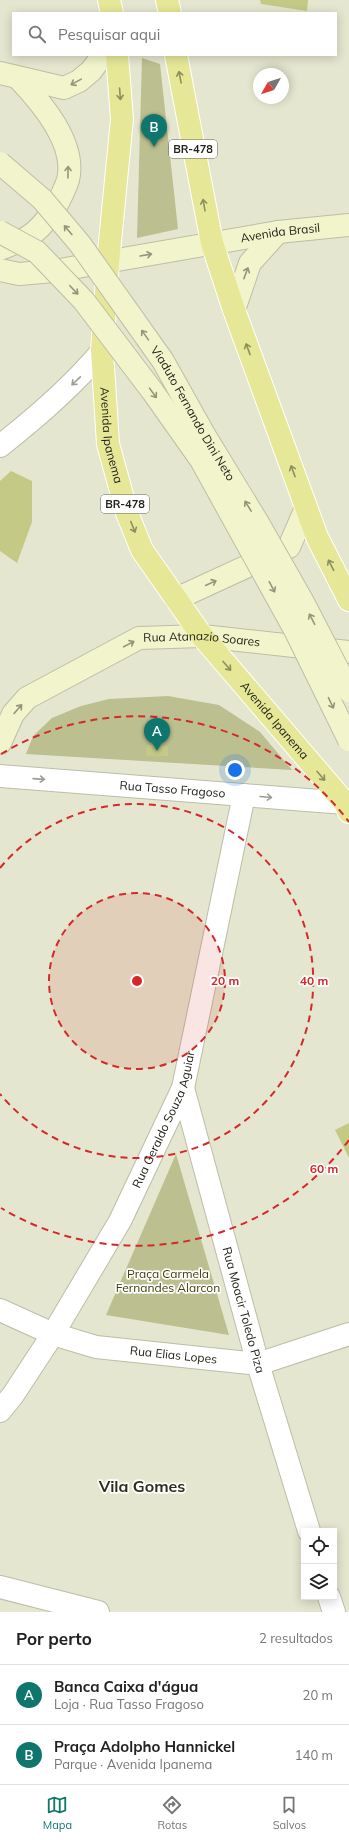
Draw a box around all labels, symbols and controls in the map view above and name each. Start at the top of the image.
search box [12,12,337,56]
icon: search [26,23,48,45]
text: Pesquisar aqui [58,25,160,44]
north arrow [253,68,289,104]
one-way arrow [176,71,184,84]
one-way arrow [70,79,82,87]
one-way arrow [116,87,123,100]
pin: B [141,114,167,147]
road number: BR-478 [169,140,217,158]
one-way arrow [64,166,72,179]
one-way arrow [199,199,207,212]
street label: Avenida Brasil [239,220,321,245]
one-way arrow [64,225,73,235]
one-way arrow [139,251,152,259]
one-way arrow [242,267,250,279]
one-way arrow [69,285,78,295]
one-way arrow [141,330,149,341]
street label: Viaduto Fernando Dini Neto [148,343,239,484]
one-way arrow [244,343,251,356]
one-way arrow [72,376,82,385]
street label: Avenida Ipanema [97,387,126,485]
one-way arrow [149,387,157,398]
one-way arrow [288,466,296,478]
road number: BR-478 [101,495,149,513]
one-way arrow [244,501,252,512]
one-way arrow [129,520,137,532]
one-way arrow [327,560,334,572]
one-way arrow [205,579,217,586]
one-way arrow [268,581,276,593]
one-way arrow [308,613,315,625]
street label: Rua Atanazio Soares [143,628,261,649]
one-way arrow [123,639,135,647]
one-way arrow [223,661,232,671]
street label: Avenida Ipanema [237,678,312,762]
one-way arrow [328,697,335,709]
one-way arrow [13,704,22,714]
pin: A [144,718,170,751]
your location [225,760,245,780]
one-way arrow [316,770,325,781]
one-way arrow [32,776,45,783]
street label: Rua Tasso Fragoso [119,777,226,801]
one-way arrow [259,793,272,800]
text: 20 m [211,973,239,988]
text: 40 m [300,973,328,988]
centre of rings [130,974,144,988]
street label: Rua Geraldo Souza Aguiar [129,1049,198,1190]
text: 60 m [310,1161,338,1176]
street label: Rua Moacir Toledo Piza [219,1245,268,1375]
park label: Praça Carmela Fernandes Alarcon [116,1266,220,1295]
street label: Rua Elias Lopes [129,1343,218,1367]
district label: Vila Gomes [98,1476,185,1496]
map controls [301,1528,337,1600]
button: locate [301,1528,337,1564]
button: layers [301,1564,337,1600]
text: Por perto [16,1628,92,1649]
text: 2 resultados [259,1630,333,1646]
text: Banca Caixa d'água [54,1677,198,1696]
text: A [24,1687,34,1703]
text: 20 m [303,1687,333,1703]
text: Loja · Rua Tasso Fragoso [54,1696,204,1712]
text: Praça Adolpho Hannickel [54,1737,235,1756]
text: B [25,1747,33,1763]
text: 140 m [295,1747,333,1763]
text: Parque · Avenida Ipanema [54,1756,212,1772]
tab: Mapa [43,1794,72,1832]
tab: Rotas [158,1794,187,1832]
tab: Salvos [273,1794,306,1832]

